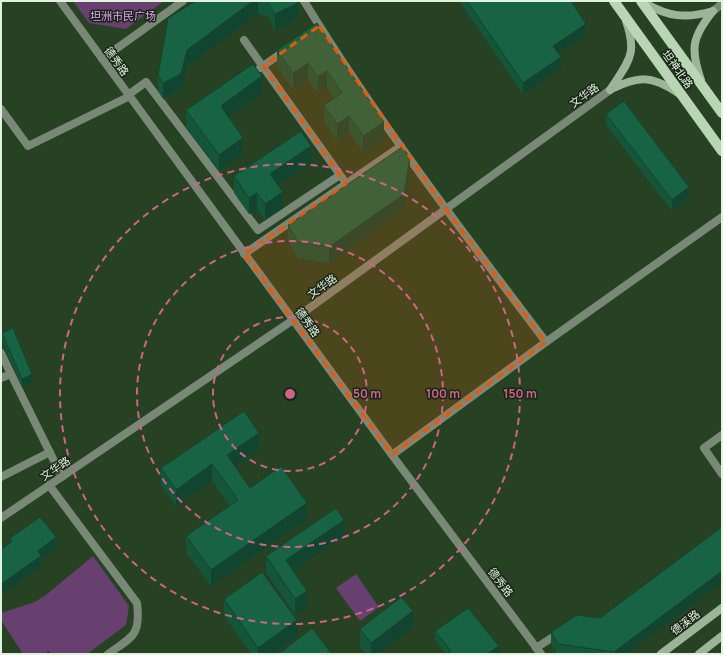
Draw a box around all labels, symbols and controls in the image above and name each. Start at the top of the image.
park label: 坦洲市民广场 [90,8,156,23]
street label: 德秀路 [101,43,133,79]
street label: 坦神北路 [659,47,697,91]
street label: 文华路 [566,79,602,111]
street label: 文华路 [304,270,340,302]
street label: 德秀路 [292,304,324,340]
text: 50 m [353,385,381,402]
text: 100 m [426,385,460,402]
text: 150 m [503,385,537,402]
centre of rings [283,387,297,401]
street label: 文华路 [37,453,73,483]
street label: 德秀路 [485,564,517,600]
street label: 德溪路 [667,606,703,638]

